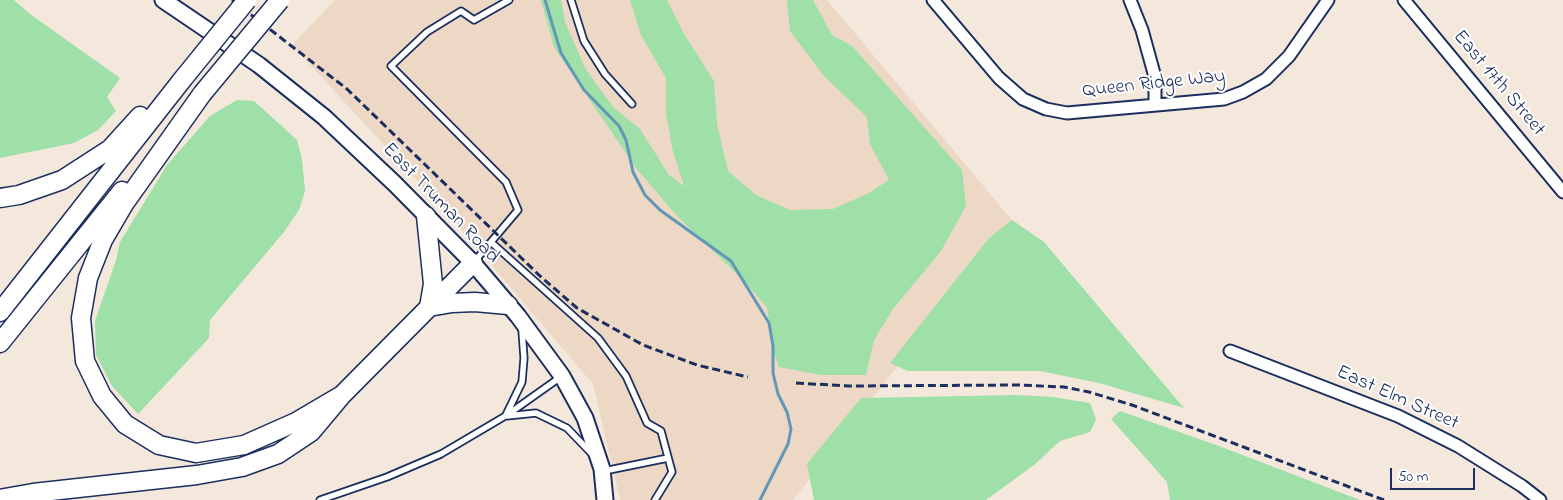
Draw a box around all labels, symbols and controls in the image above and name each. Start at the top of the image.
street label: East 17th Street [1447,26,1549,142]
street label: Queen Ridge Way [1081,66,1227,104]
street label: East Truman Road [376,139,504,269]
street label: East Elm Street [1332,361,1462,437]
scale bar [1393,458,1478,490]
text: 50 m [1398,466,1428,488]

